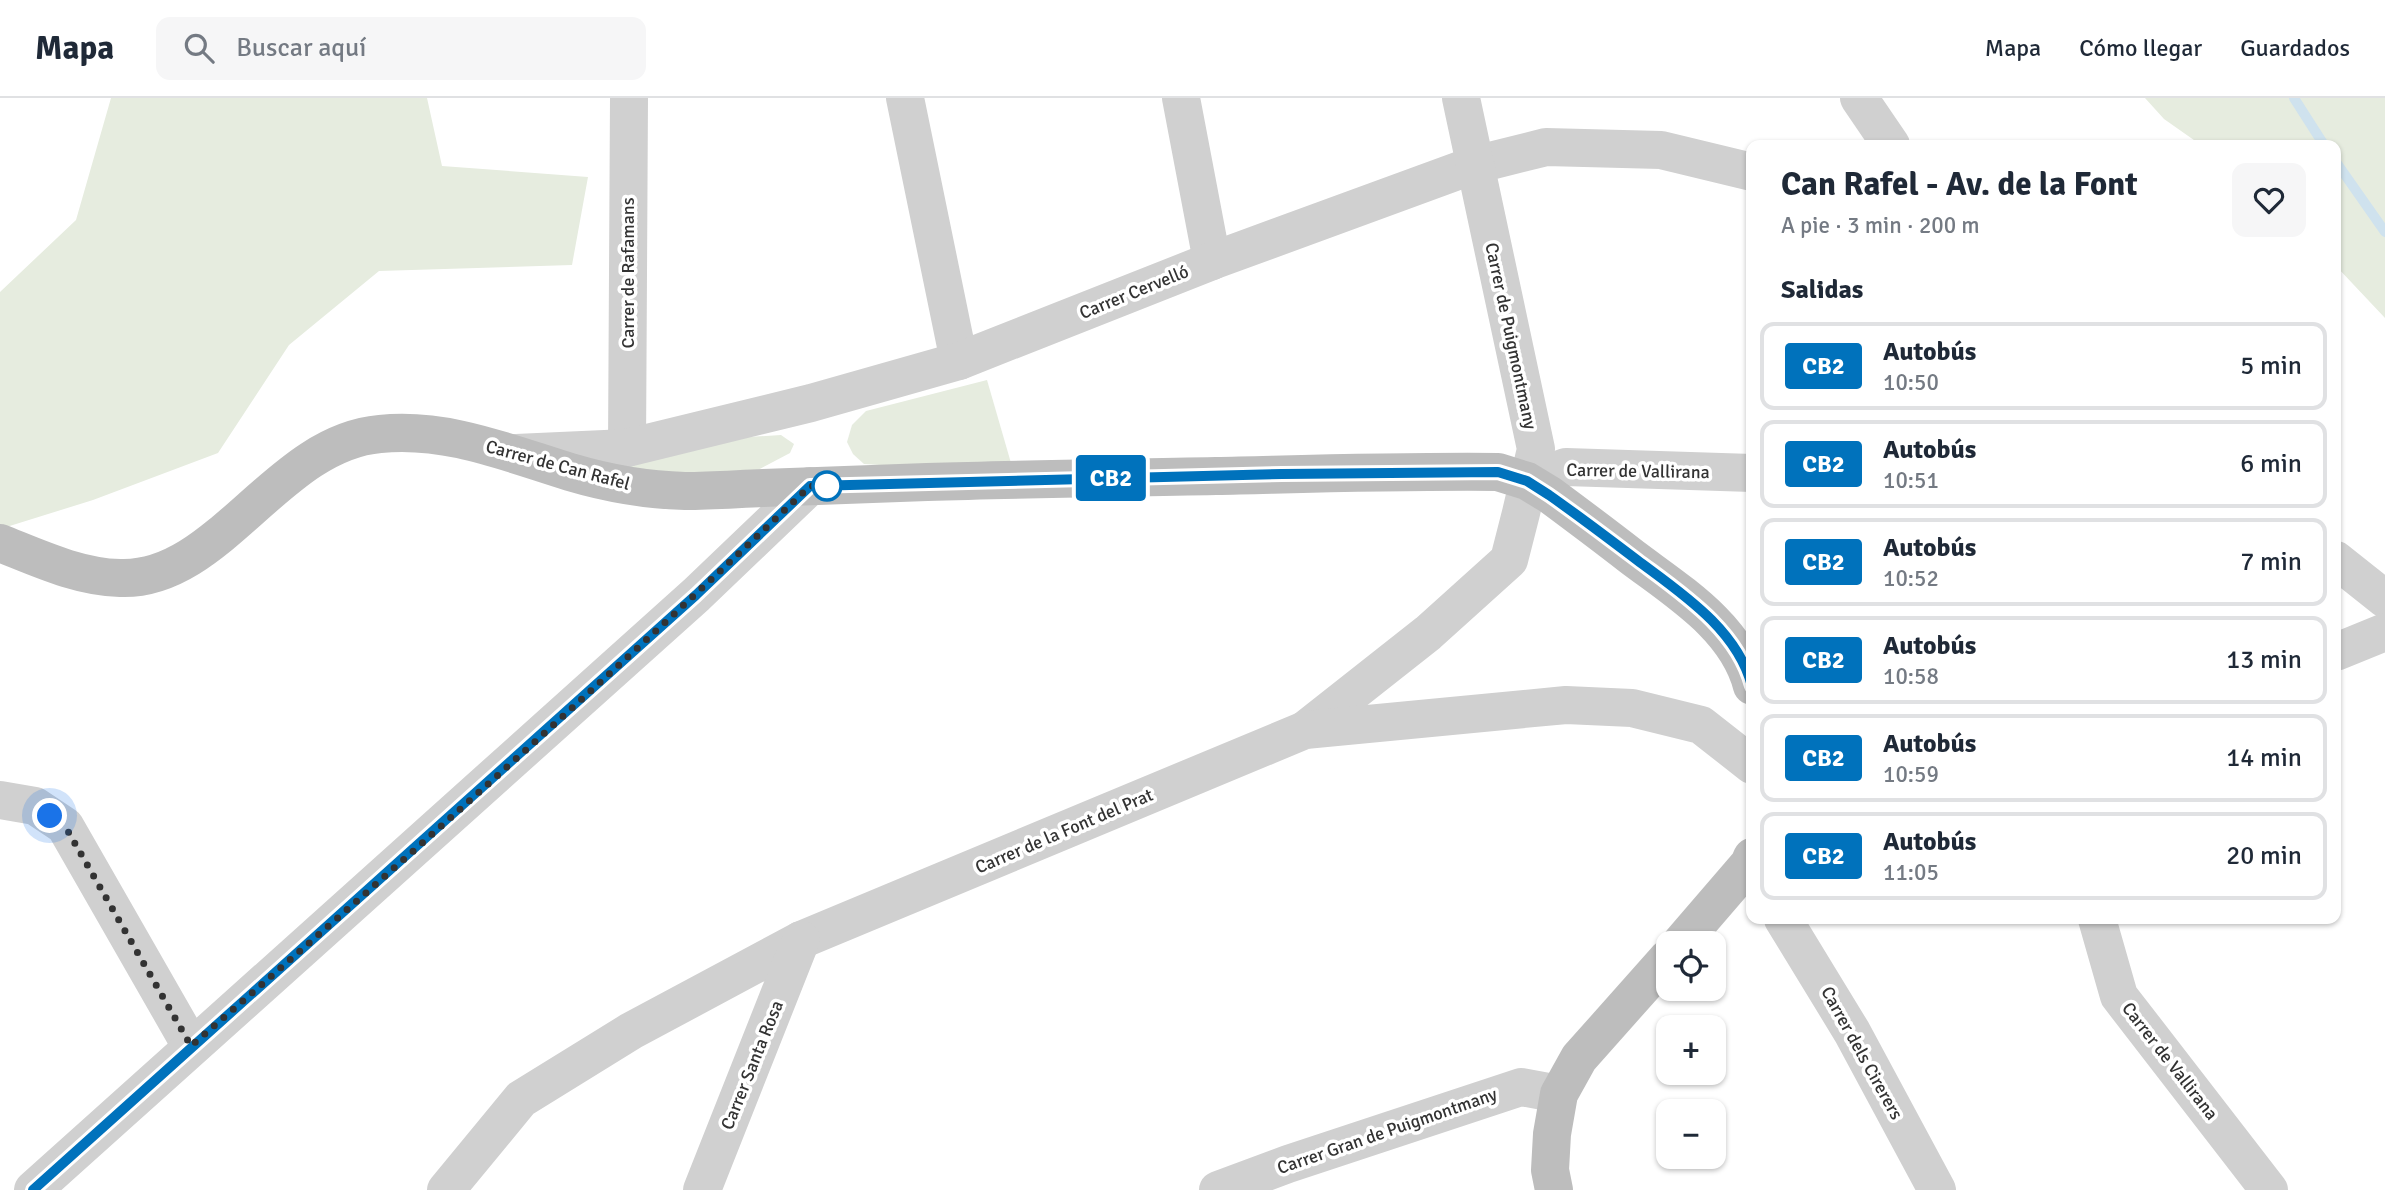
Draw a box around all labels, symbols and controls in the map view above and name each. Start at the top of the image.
search box [156,17,646,80]
text: Mapa [35,28,114,69]
icon: search [180,29,218,67]
text: Buscar aquí [236,32,366,64]
text: Mapa [1985,33,2041,63]
text: Cómo llegar [2079,33,2202,63]
text: Guardados [2240,33,2350,63]
button: heart [2232,163,2306,237]
text: Can Rafel - Av. de la Font [1781,164,2138,205]
street label: Carrer de Rafamans [617,197,639,349]
text: A pie · 3 min · 200 m [1781,211,1980,240]
street label: Carrer de Puigmontmany [1480,241,1542,432]
street label: Carrer Cervelló [1076,260,1192,324]
text: Salidas [1781,274,1863,306]
text: Autobús [1883,336,1976,368]
text: 5 min [2240,350,2302,382]
text: CB2 [1802,351,1845,381]
text: 10:50 [1883,368,1939,397]
text: Autobús [1883,434,1976,466]
street label: Carrer de Can Rafel [483,435,633,495]
text: 6 min [2240,448,2302,480]
text: CB2 [1802,449,1845,479]
line badge: CB2 [1071,455,1151,501]
street label: Carrer de Vallirana [1566,459,1710,483]
text: CB2 [1090,463,1132,493]
text: 10:51 [1883,466,1939,495]
unlabelled marker [812,471,842,501]
text: Autobús [1883,532,1976,564]
text: 7 min [2240,546,2302,578]
text: CB2 [1802,547,1845,577]
text: 10:52 [1883,564,1939,593]
text: Autobús [1883,630,1976,662]
text: 13 min [2226,644,2302,676]
text: CB2 [1802,645,1845,675]
text: 10:58 [1883,662,1939,691]
text: Autobús [1883,728,1976,760]
text: 14 min [2226,742,2302,774]
text: CB2 [1802,743,1845,773]
text: 10:59 [1883,760,1939,789]
street label: Carrer de la Font del Prat [972,784,1156,878]
your location [32,798,67,833]
text: Autobús [1883,826,1976,858]
text: 20 min [2226,840,2302,872]
text: CB2 [1802,841,1845,871]
text: 11:05 [1883,858,1939,887]
map controls [1656,931,1726,1169]
button: locate [1656,931,1726,1001]
street label: Carrer dels Cirerers [1816,983,1908,1124]
street label: Carrer Santa Rosa [716,997,788,1133]
street label: Carrer de Vallirana [2117,998,2223,1124]
button: + [1656,1015,1726,1085]
street label: Carrer Gran de Puigmontmany [1274,1083,1500,1179]
button: − [1656,1099,1726,1169]

